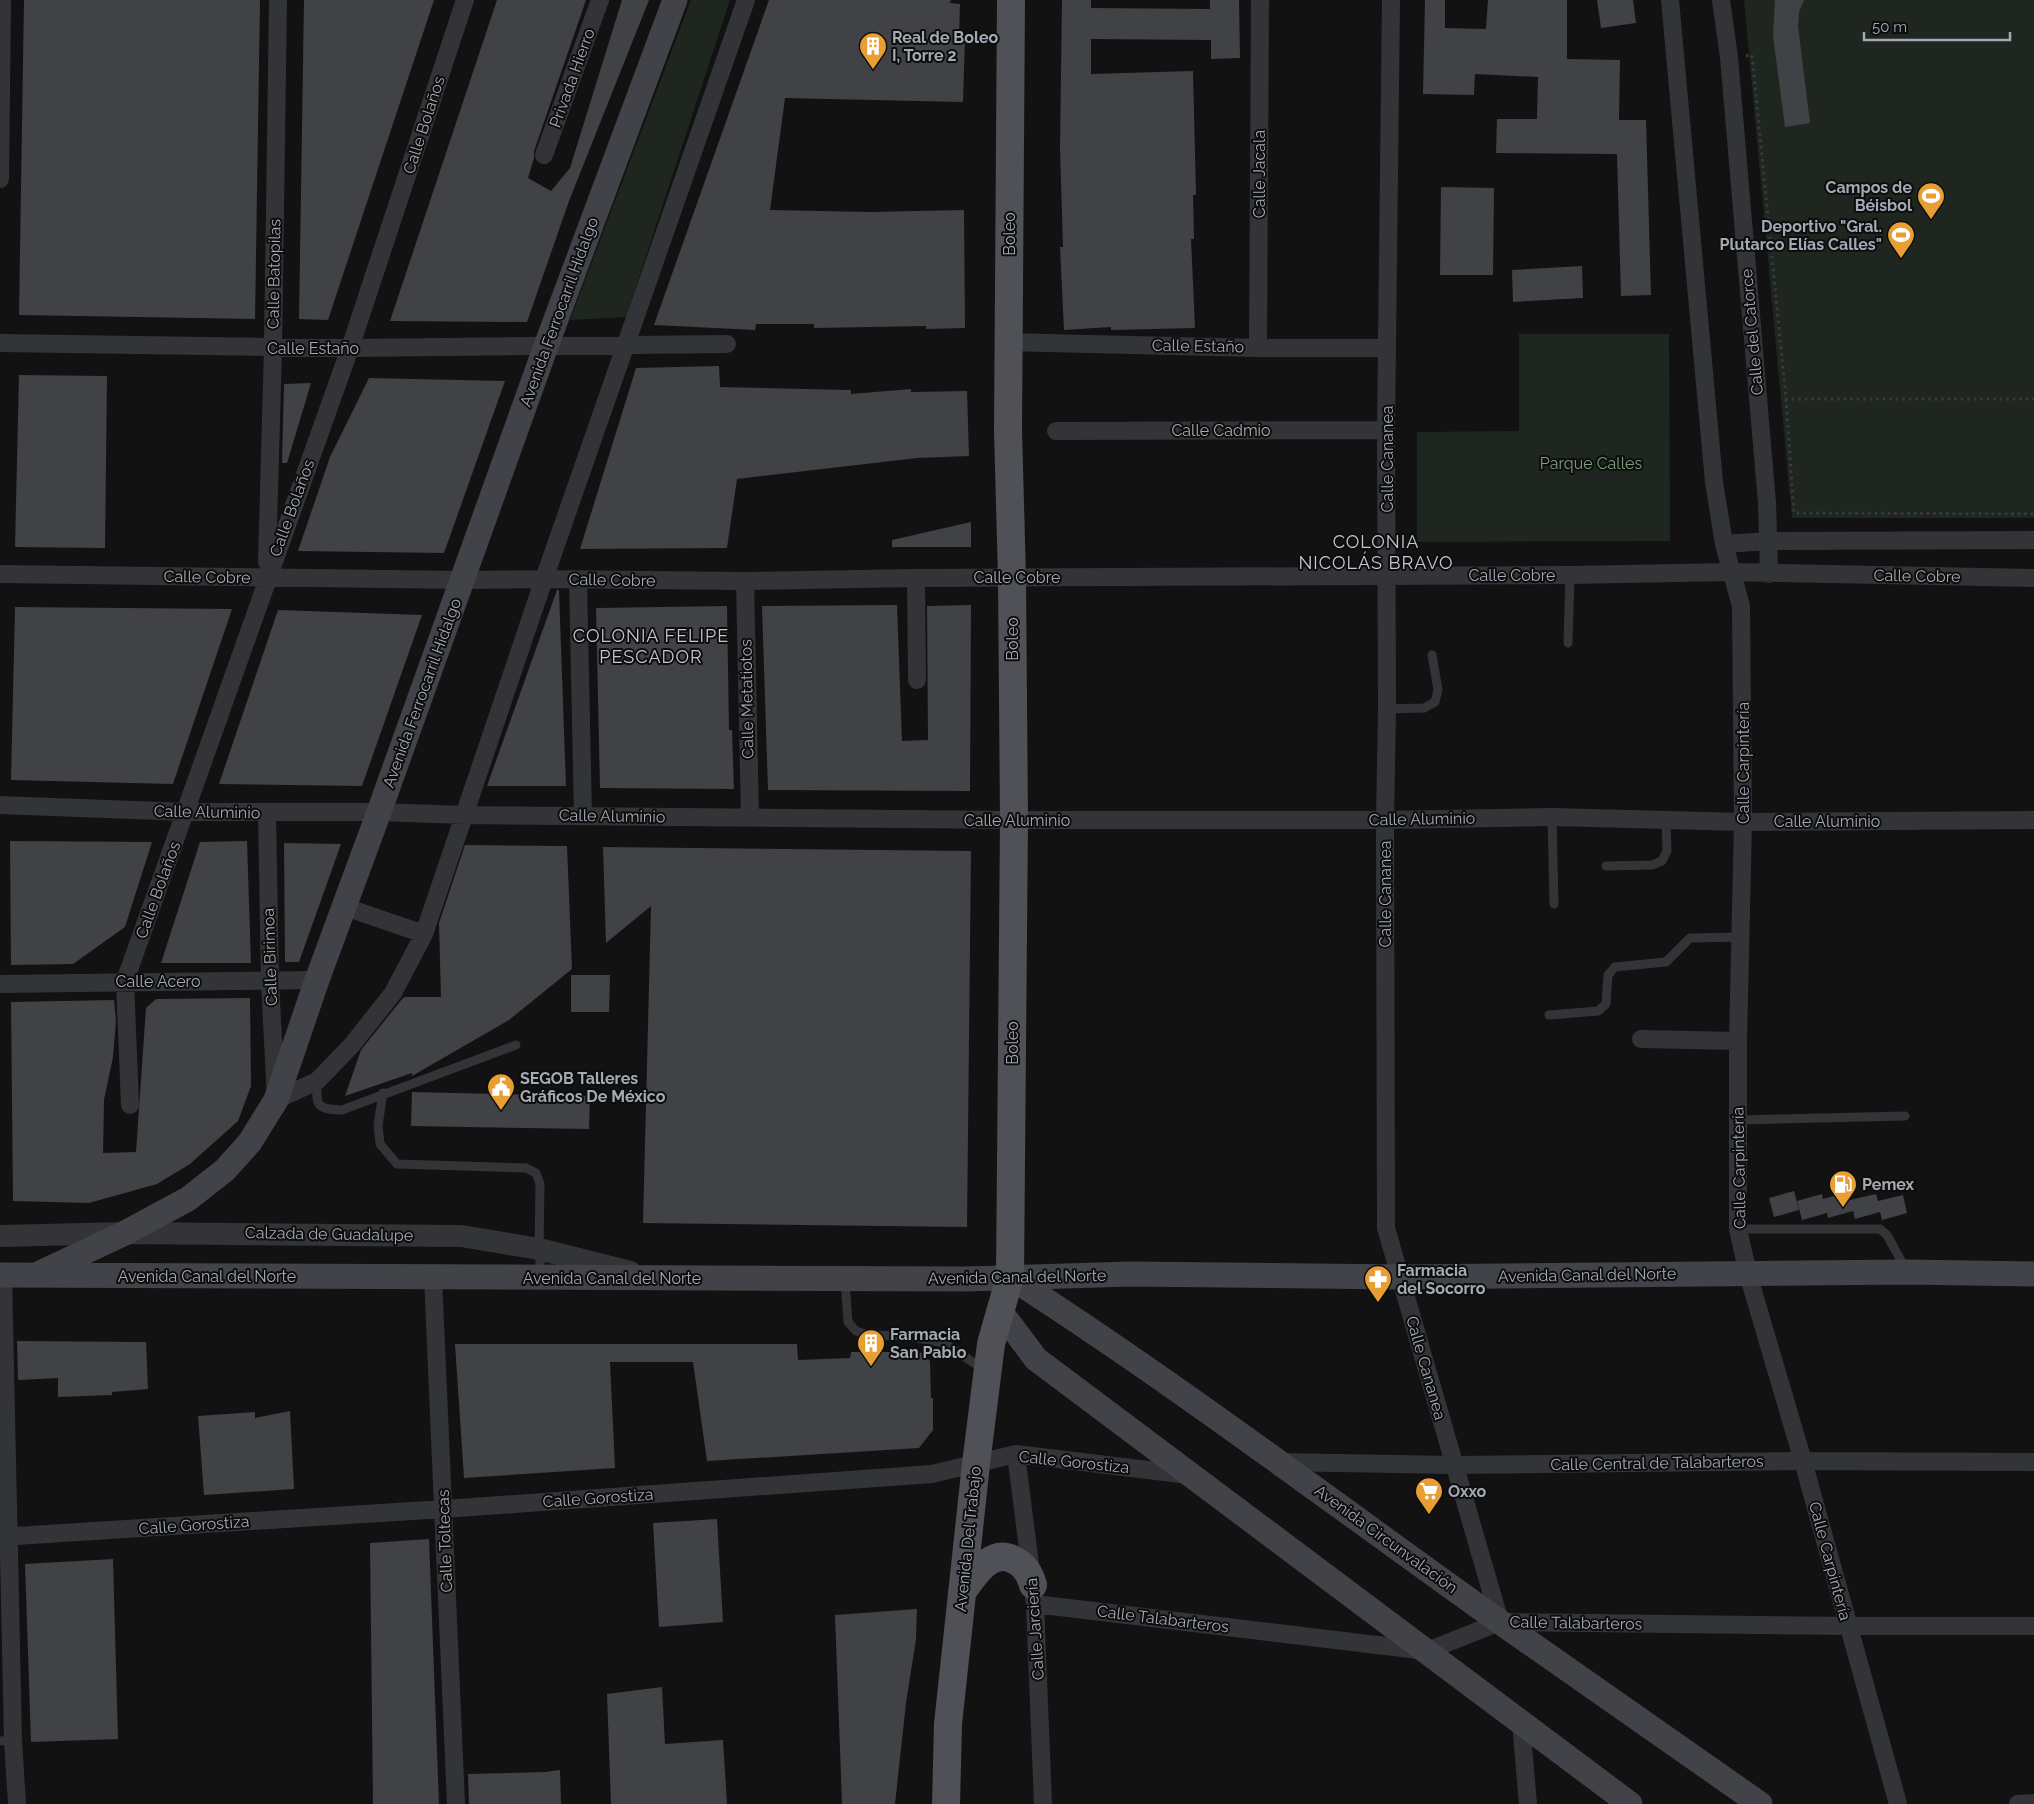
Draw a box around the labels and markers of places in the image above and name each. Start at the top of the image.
place label: Real de Boleo I, Torre 2 [892,28,999,65]
building icon: Real de Boleo I, Torre 2 [858,31,888,70]
place label: Campos de Béisbol [1825,178,1913,215]
sports icon: Campos de Béisbol [1916,181,1946,220]
place label: Deportivo "Gral. Plutarco Elías Calles" [1719,217,1882,254]
sports icon: Deportivo "Gral. Plutarco Elías Calles" [1886,220,1916,259]
place label: SEGOB Talleres Gráficos De México [520,1069,666,1106]
public building icon: SEGOB Talleres Gráficos De México [486,1072,516,1111]
fuel station icon: Pemex [1828,1169,1858,1208]
place label: Pemex [1862,1175,1915,1194]
place label: Farmacia del Socorro [1397,1261,1486,1298]
pharmacy icon: Farmacia del Socorro [1363,1264,1393,1303]
place label: Farmacia San Pablo [890,1325,967,1362]
building icon: Farmacia San Pablo [856,1328,886,1367]
supermarket icon: Oxxo [1414,1476,1444,1515]
place label: Oxxo [1448,1482,1487,1501]

